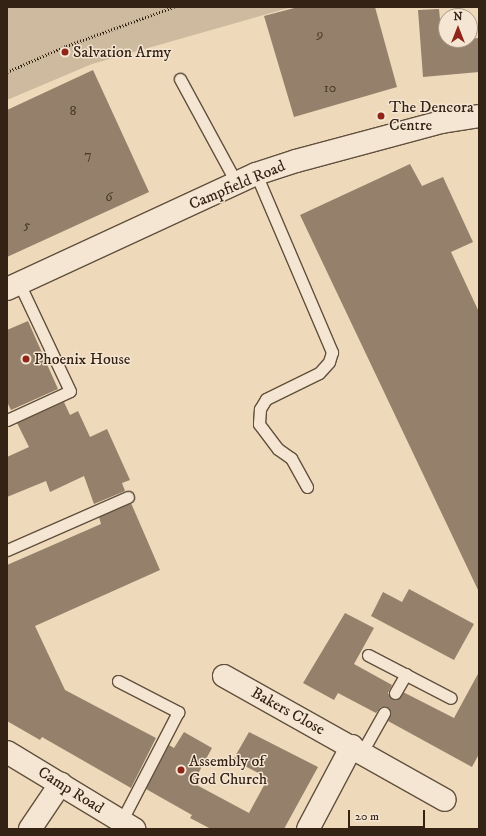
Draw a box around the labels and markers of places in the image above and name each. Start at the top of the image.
place label: Salvation Army [73,42,171,62]
marker: Salvation Army [60,47,70,57]
place label: The Dencora Centre [389,97,474,135]
marker: The Dencora Centre [376,111,386,121]
place label: Phoenix House [34,349,130,369]
marker: Phoenix House [21,354,31,364]
place label: Assembly of God Church [189,751,267,789]
marker: Assembly of God Church [176,765,186,775]

